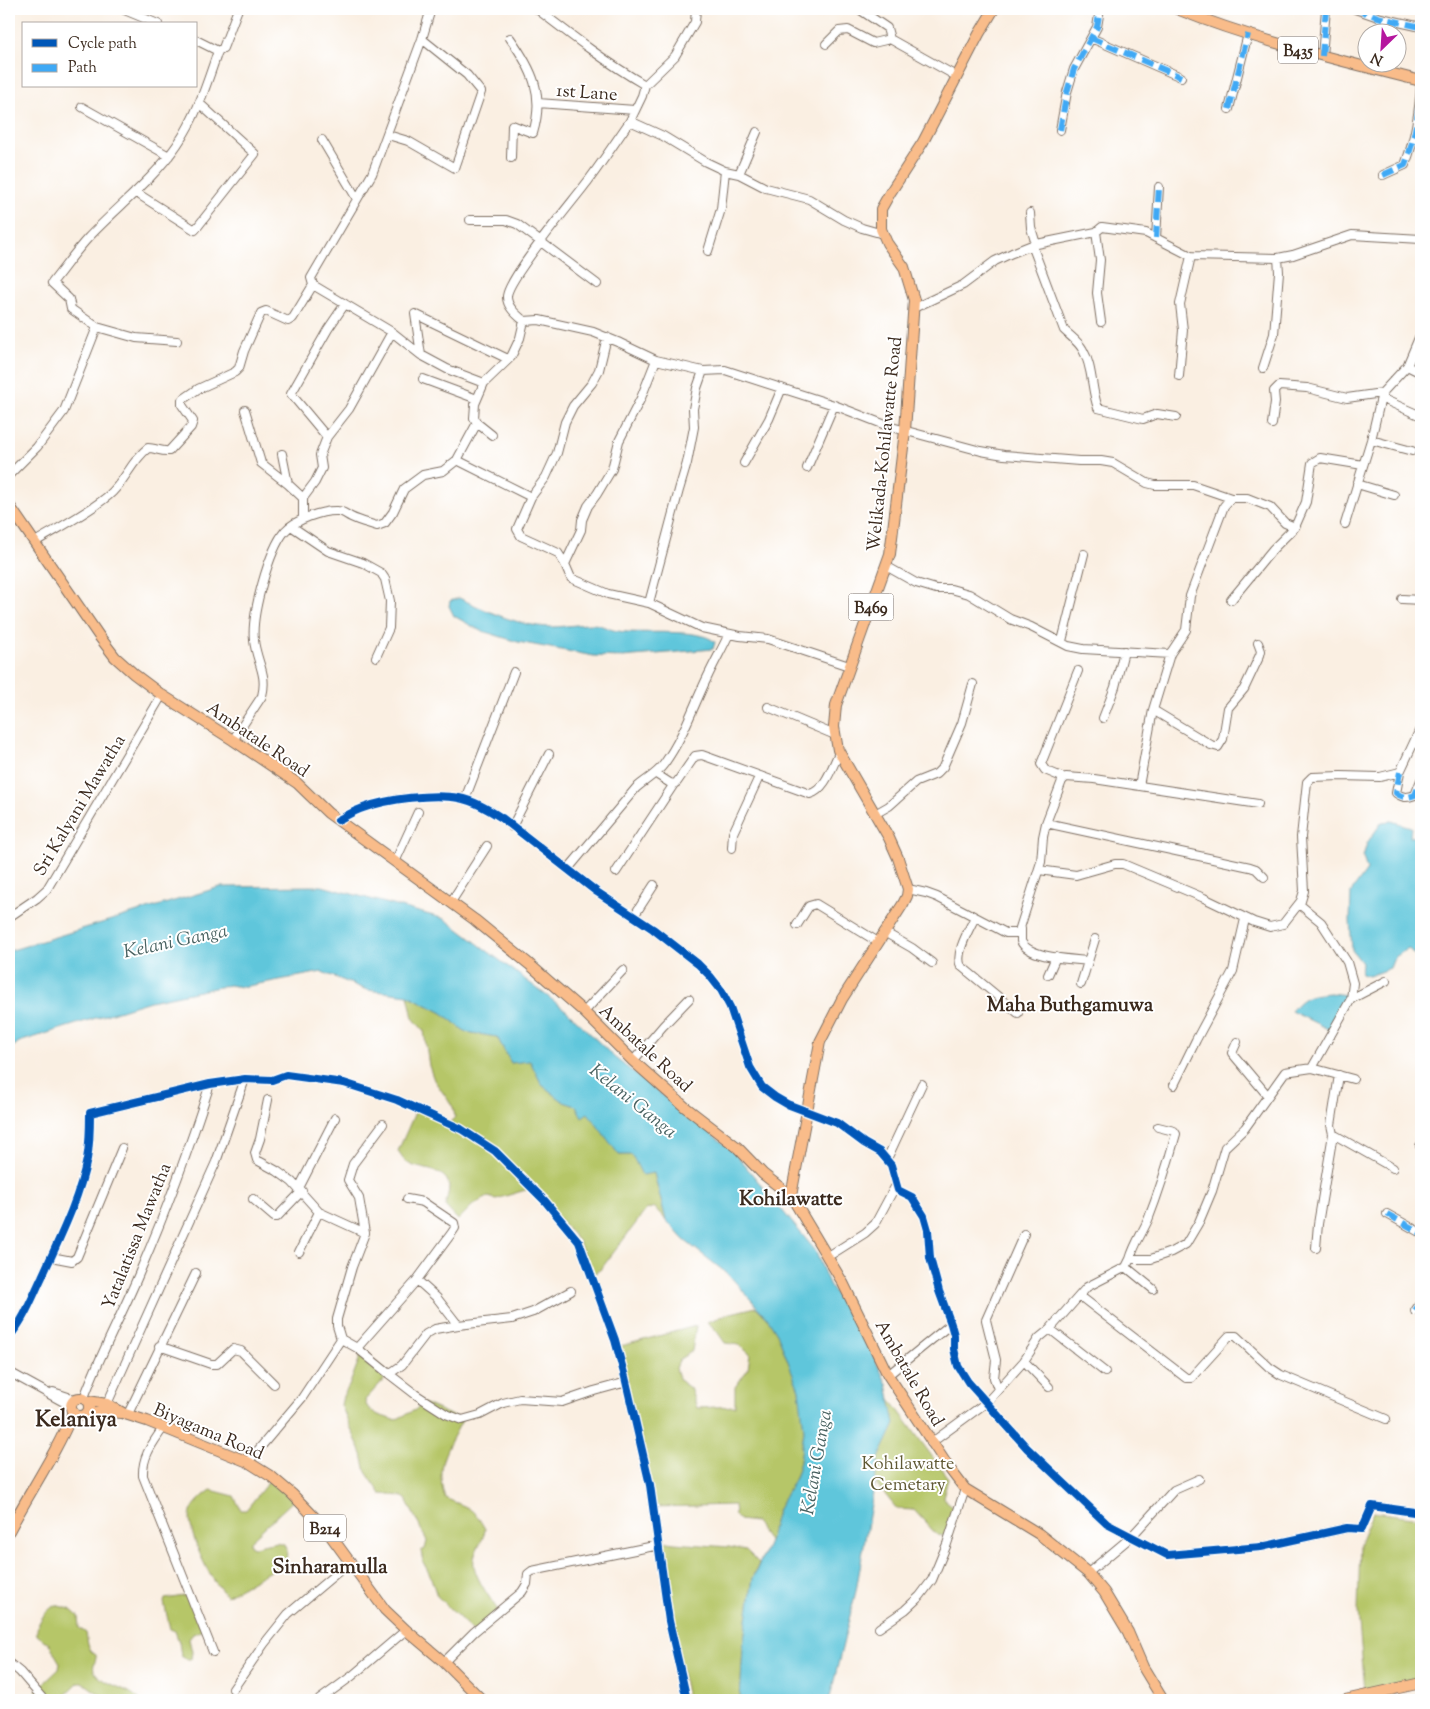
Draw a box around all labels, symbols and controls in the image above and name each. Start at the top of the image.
legend [22,22,198,88]
north arrow [1358,22,1408,72]
text: Cycle path [68,34,137,55]
road number: B435 [1278,36,1318,64]
text: N [1368,47,1387,69]
text: Path [68,58,97,79]
street label: 1st Lane [555,79,618,109]
street label: Welikada-Kohilawatte Road [862,335,910,553]
road number: B469 [848,594,894,620]
street label: Ambatale Road [200,697,314,785]
street label: Sri Kalyani Mawatha [28,730,133,882]
water label: Kelani Ganga [121,918,230,967]
district label: Maha Buthgamuwa [987,992,1154,1021]
street label: Ambatale Road [592,999,697,1100]
water label: Kelani Ganga [583,1058,682,1146]
street label: Yatalatissa Mawatha [97,1160,179,1314]
district label: Kohilawatte [739,1186,843,1215]
street label: Ambatale Road [867,1316,949,1432]
street label: Biyagama Road [149,1398,268,1468]
district label: Kelaniya [35,1405,118,1437]
water label: Kelani Ganga [795,1408,840,1517]
park label: Kohilawatte Cemetary [861,1452,955,1499]
road number: B214 [304,1515,346,1542]
district label: Sinharamulla [272,1554,388,1583]

